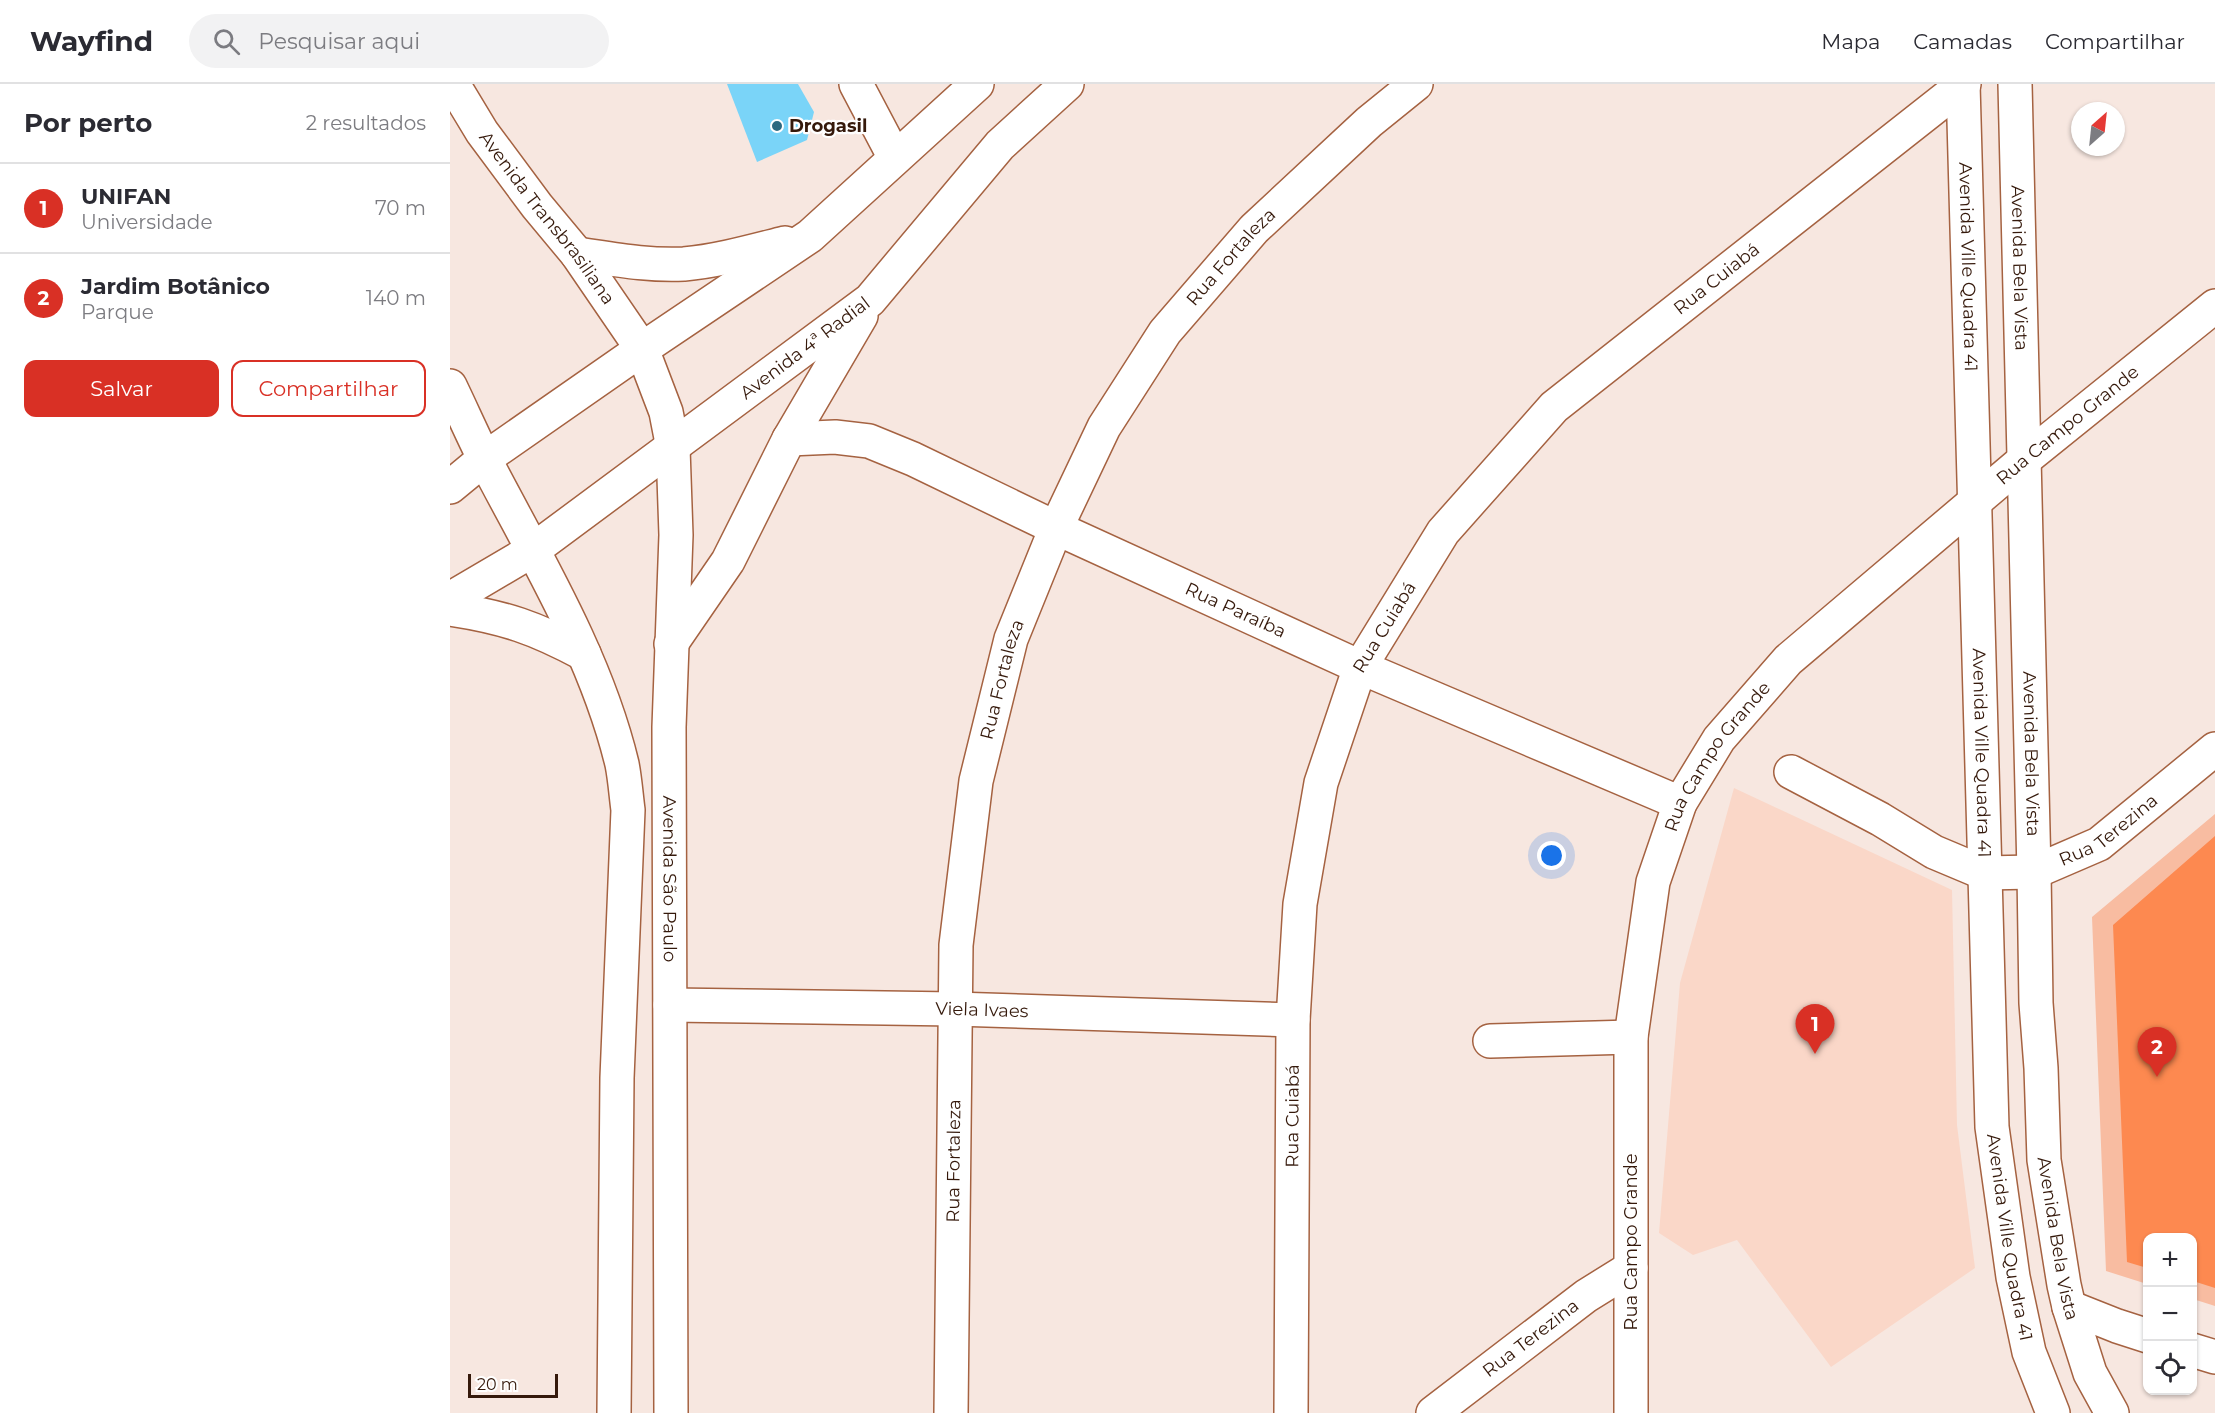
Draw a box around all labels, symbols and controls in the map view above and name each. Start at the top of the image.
search box [189,14,609,68]
text: Wayfind [30,24,153,58]
icon: search [210,25,243,58]
text: Pesquisar aqui [258,28,420,55]
text: Mapa [1821,29,1880,54]
text: Camadas [1913,29,2012,54]
text: Compartilhar [2045,29,2185,54]
north arrow [2071,102,2125,156]
text: Por perto [24,107,152,139]
text: 2 resultados [306,111,426,135]
place label: Drogasil [789,115,867,137]
marker: Drogasil [770,119,784,133]
street label: Avenida Transbrasiliana [474,127,619,309]
street label: Avenida Ville Quadra 41 [1954,162,1982,372]
text: UNIFAN [81,183,171,210]
street label: Avenida Bela Vista [2006,185,2032,351]
text: 1 [40,196,47,220]
text: 70 m [375,196,426,220]
street label: Rua Fortaleza [1182,204,1280,310]
text: Universidade [81,210,212,234]
street label: Rua Cuiabá [1669,238,1764,320]
text: Jardim Botânico [81,273,270,300]
text: 2 [38,286,49,310]
text: 140 m [366,286,426,310]
street label: Avenida 4ª Radial [736,292,874,404]
text: Parque [81,300,154,324]
button: Salvar [24,360,219,417]
button: Compartilhar [231,360,426,417]
street label: Rua Campo Grande [1992,361,2143,490]
street label: Rua Paraíba [1182,578,1289,643]
street label: Rua Cuiabá [1348,578,1421,677]
street label: Rua Fortaleza [976,616,1029,742]
street label: Avenida Ville Quadra 41 [1968,648,1996,858]
street label: Avenida Bela Vista [2018,671,2044,837]
street label: Rua Campo Grande [1660,677,1775,835]
street label: Rua Terezina [2056,789,2162,871]
street label: Avenida São Paulo [658,796,681,962]
your location [1537,841,1566,870]
street label: Viela Ivaes [935,998,1029,1022]
pin: 1 [1796,1004,1834,1054]
pin: 2 [2138,1028,2176,1077]
street label: Rua Cuiabá [1281,1064,1304,1168]
street label: Rua Fortaleza [942,1099,965,1223]
street label: Avenida Ville Quadra 41 [1982,1132,2037,1343]
street label: Rua Campo Grande [1620,1153,1642,1331]
street label: Avenida Bela Vista [2033,1155,2083,1323]
map controls [2143,1233,2197,1395]
button: + [2143,1233,2197,1287]
button: − [2143,1287,2197,1341]
street label: Rua Terezina [1478,1295,1583,1382]
button: locate [2143,1341,2197,1395]
scale bar [468,1371,558,1398]
text: 20 m [477,1375,518,1394]

